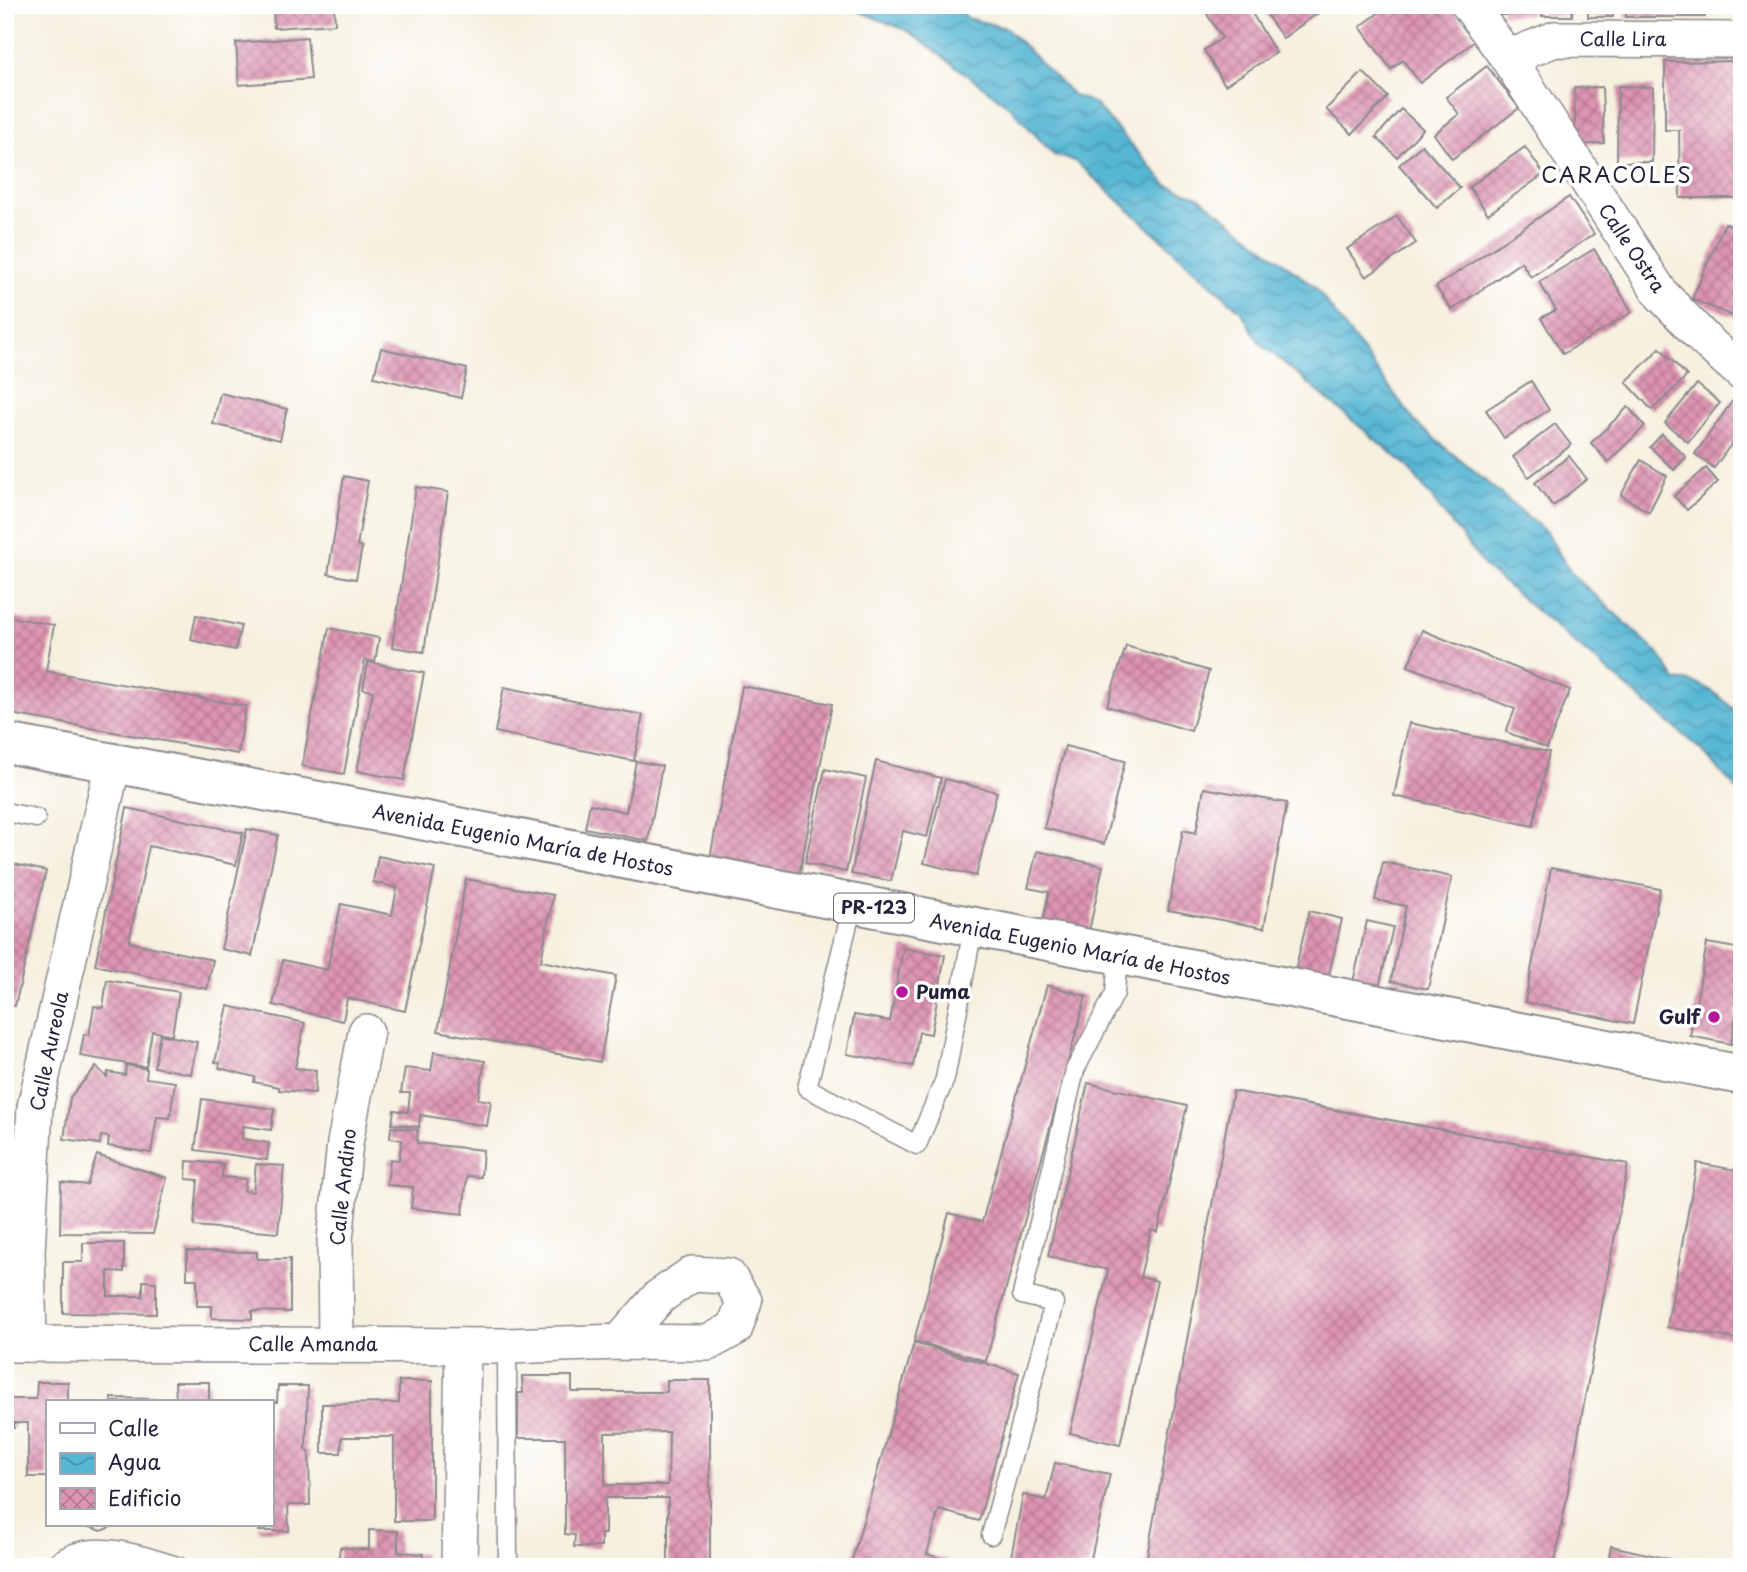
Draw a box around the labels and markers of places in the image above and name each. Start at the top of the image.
place label: Puma [916,977,970,1005]
marker: Puma [894,984,910,1000]
place label: Gulf [1659,1002,1702,1030]
marker: Gulf [1706,1009,1722,1025]

